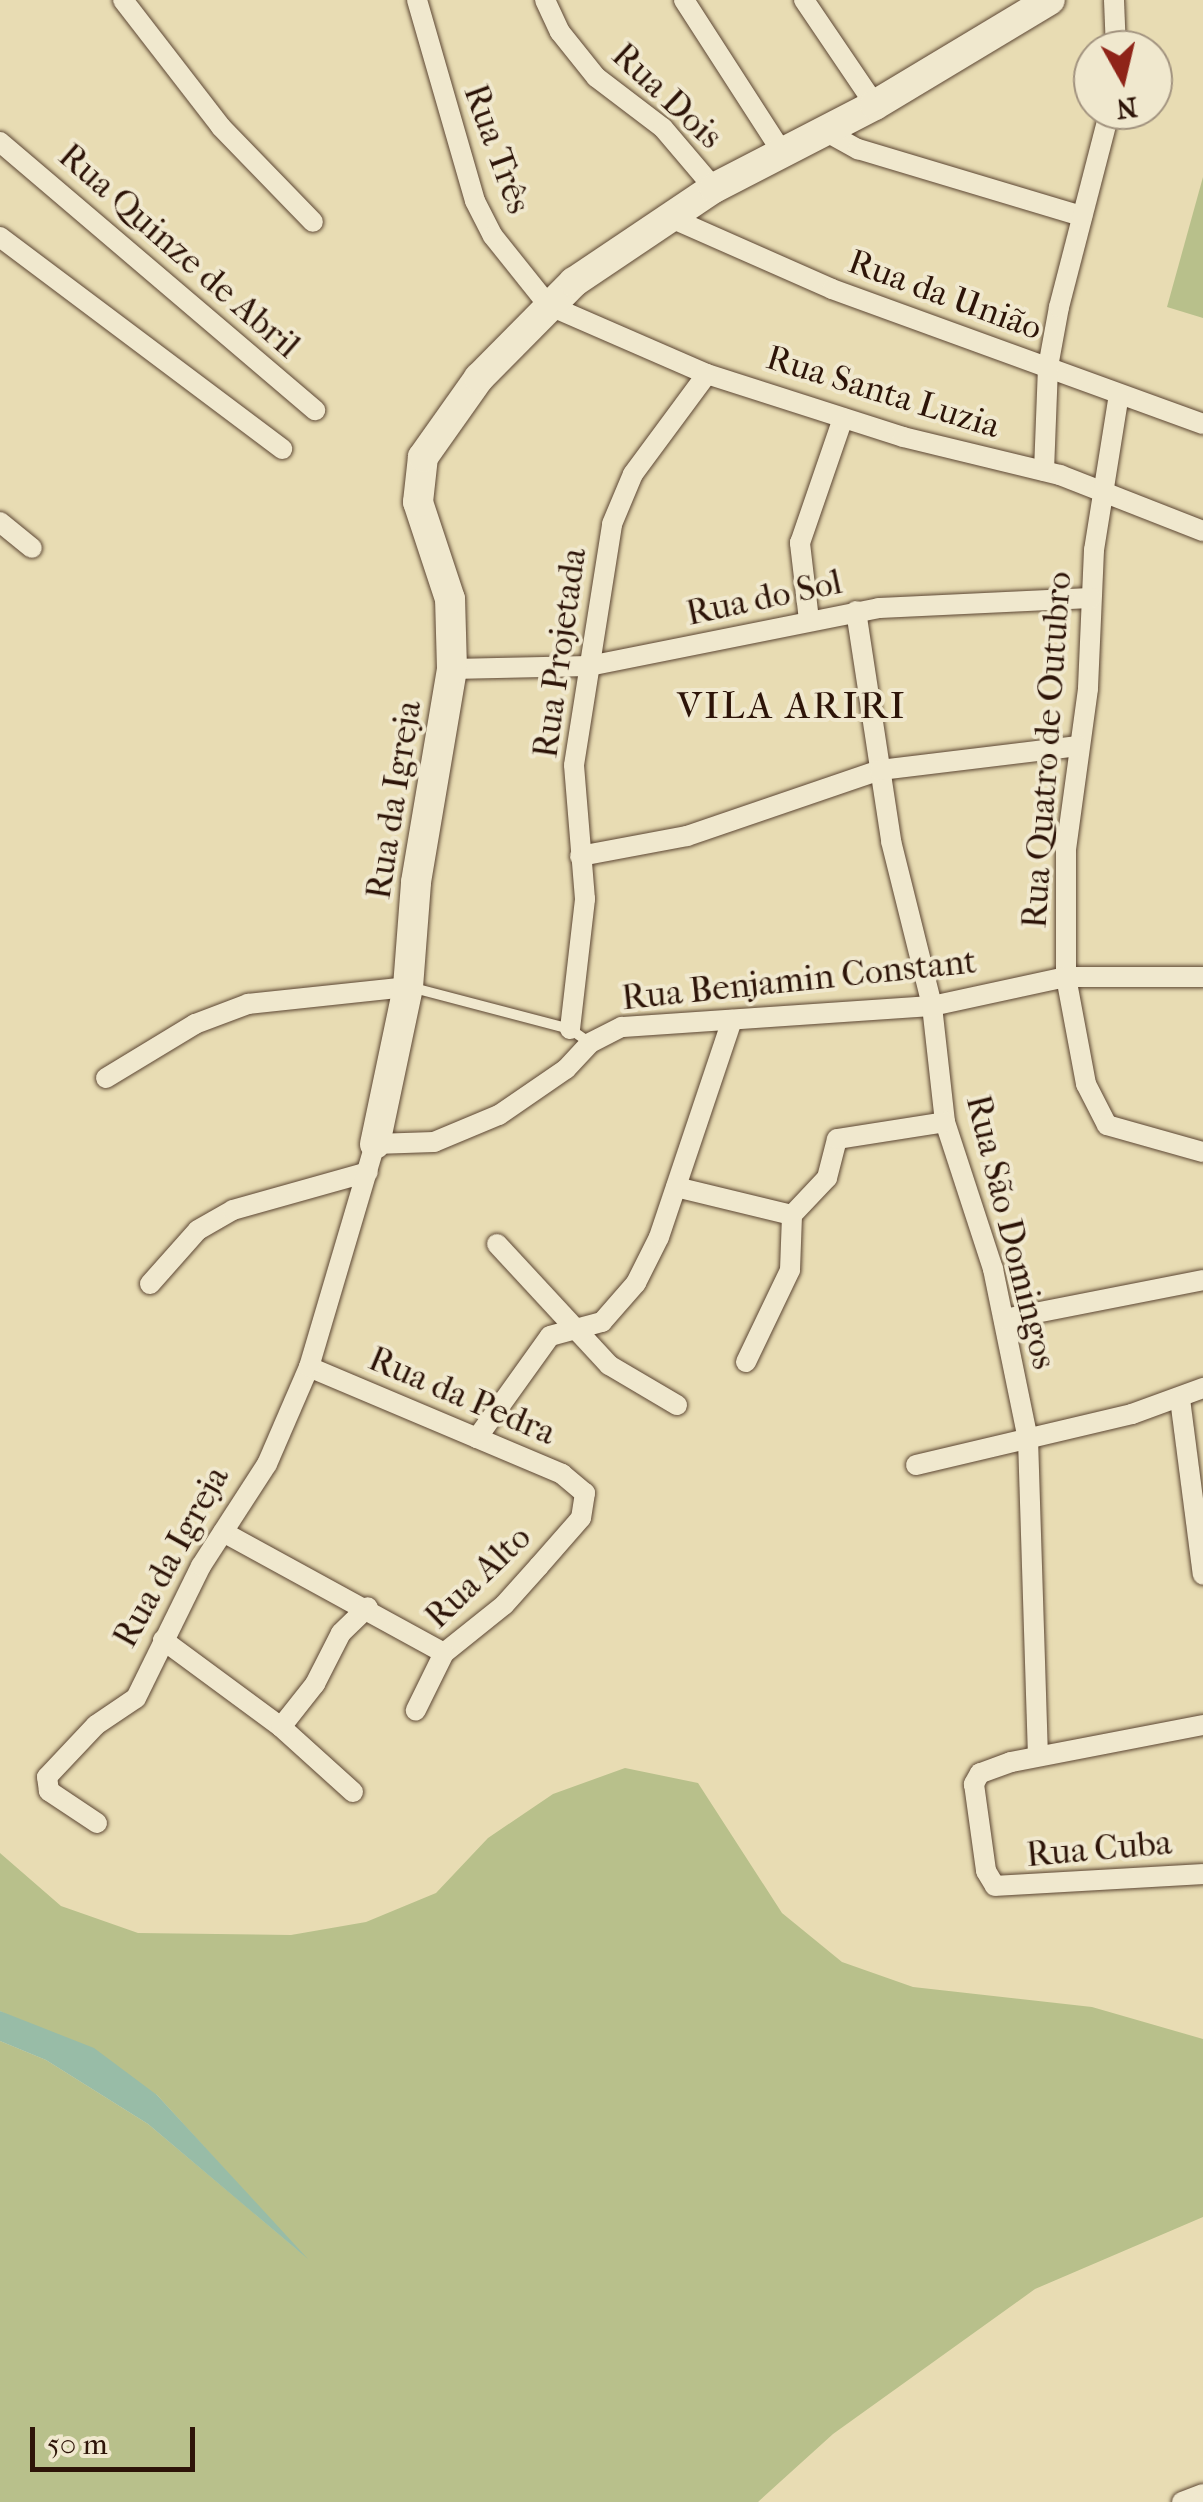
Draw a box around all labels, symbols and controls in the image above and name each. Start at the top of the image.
north arrow [1073,30,1173,130]
street label: Rua Dois [603,34,731,158]
street label: Rua Três [454,79,540,219]
text: N [1114,90,1140,126]
street label: Rua Quinze de Abril [50,135,308,367]
street label: Rua da União [842,241,1048,349]
street label: Rua Santa Luzia [761,337,1005,447]
street label: Rua Projetada [524,545,596,761]
street label: Rua do Sol [682,561,846,635]
street label: Rua Quatro de Outubro [1014,570,1080,930]
district label: VILA ARIRI [677,683,907,729]
street label: Rua da Igreja [358,698,430,902]
street label: Rua Benjamin Constant [620,940,978,1020]
street label: Rua São Domingos [957,1091,1065,1373]
street label: Rua da Pedra [362,1338,562,1454]
street label: Rua da Igreja [104,1459,238,1655]
street label: Rua Alto [416,1516,540,1638]
street label: Rua Cuba [1024,1822,1174,1876]
scale bar [35,2407,200,2469]
text: 50 m [47,2427,108,2462]

